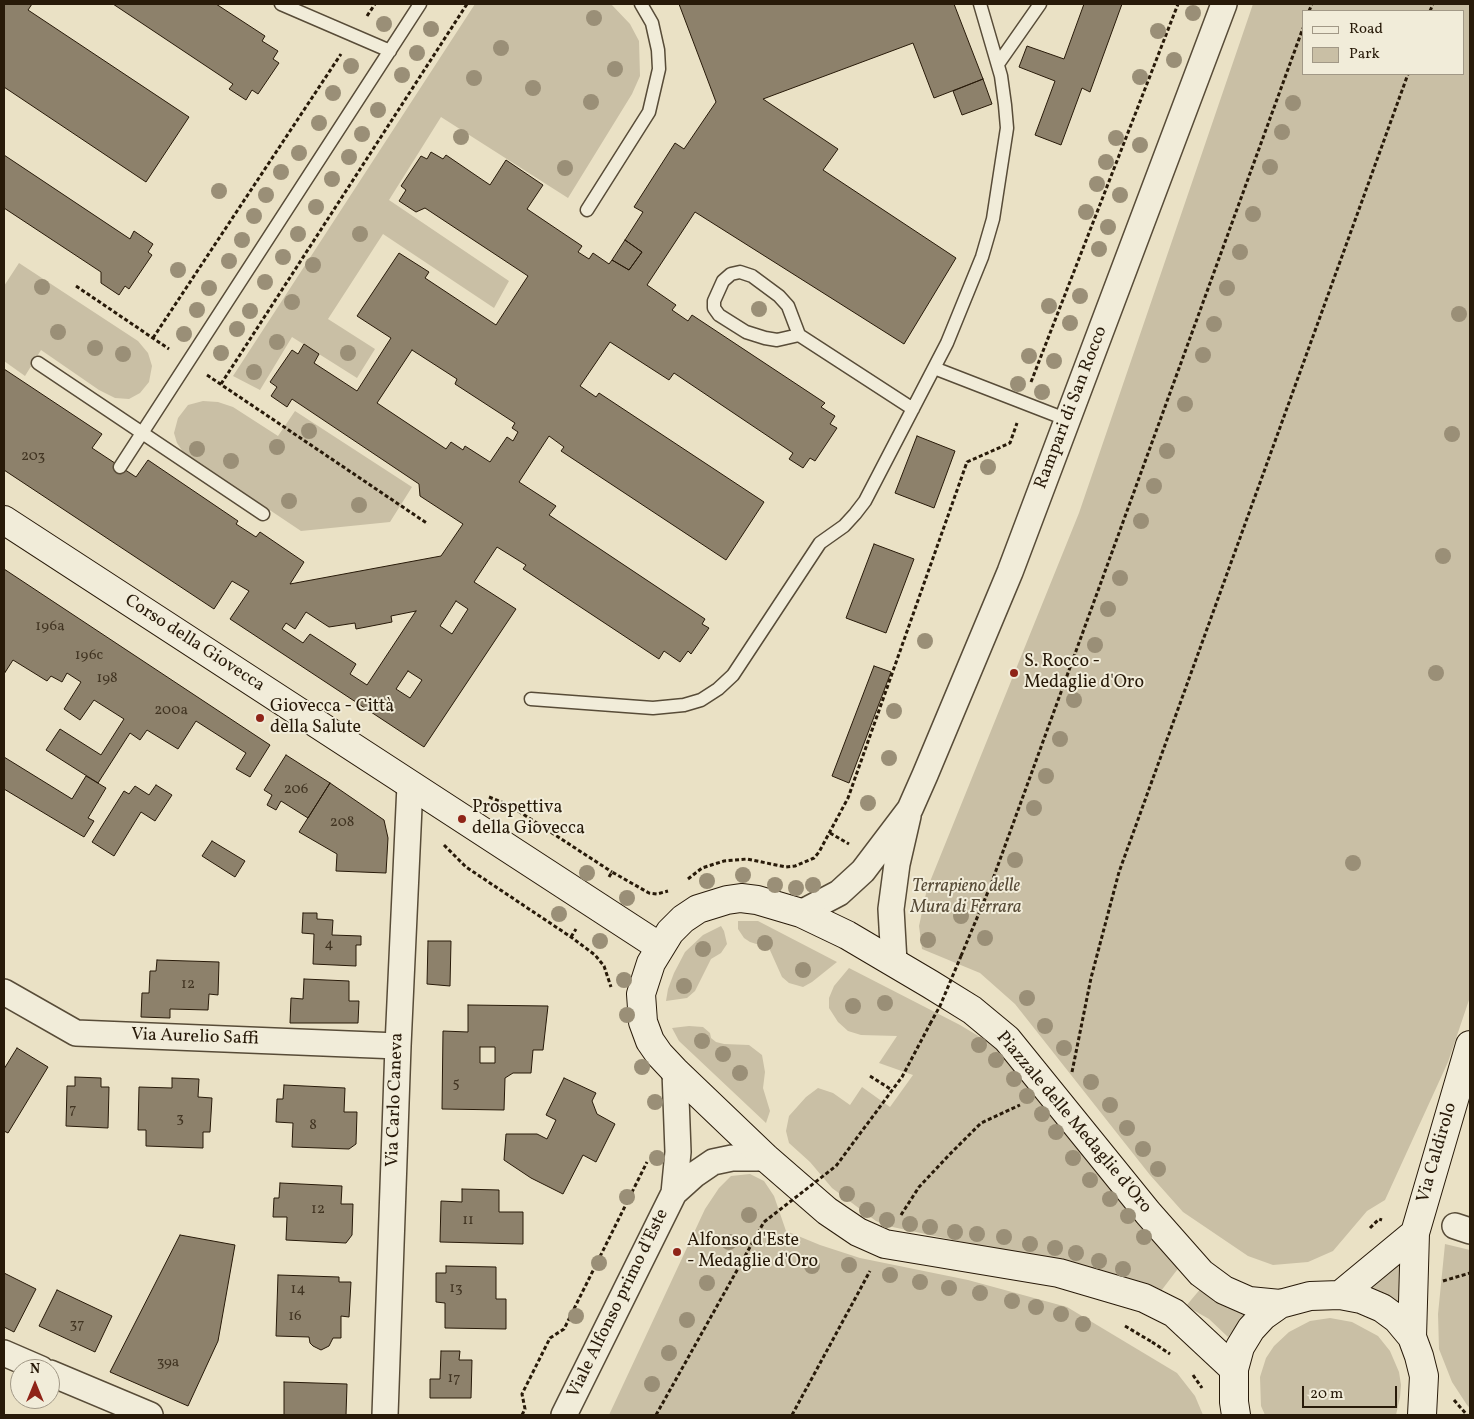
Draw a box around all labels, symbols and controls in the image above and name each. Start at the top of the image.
legend [1302,10,1464,75]
text: Road [1349,19,1383,40]
text: Park [1349,44,1380,65]
street label: Rampari di San Rocco [1031,324,1113,492]
house number: 203 [21,448,45,466]
street label: Corso della Giovecca [120,591,268,697]
house number: 196a [35,618,65,636]
house number: 196c [75,647,103,665]
place label: S. Rocco - Medaglie d'Oro [1024,652,1144,694]
marker: S. Rocco - Medaglie d'Oro [1008,667,1020,679]
house number: 198 [96,670,118,688]
place label: Giovecca - Città della Salute [270,697,394,740]
house number: 200a [154,702,188,720]
marker: Giovecca - Città della Salute [254,712,266,724]
house number: 206 [284,781,308,799]
place label: Prospettiva della Giovecca [472,798,585,841]
marker: Prospettiva della Giovecca [456,813,468,825]
house number: 208 [330,814,354,832]
park label: Terrapieno delle Mura di Ferrara [911,877,1021,920]
house number: 4 [325,936,333,954]
house number: 12 [181,976,195,994]
street label: Via Aurelio Saffi [131,1025,259,1051]
street label: Piazzale delle Medaglie d'Oro [991,1028,1155,1218]
street label: Via Carlo Caneva [383,1032,409,1168]
house number: 5 [452,1075,460,1093]
house number: 7 [69,1101,77,1119]
street label: Via Caldirolo [1413,1101,1463,1205]
house number: 3 [176,1110,184,1128]
house number: 8 [309,1117,317,1135]
house number: 12 [311,1201,325,1219]
street label: Viale Alfonso primo d'Este [564,1206,674,1402]
house number: 11 [462,1212,474,1230]
place label: Alfonso d'Este - Medaglie d'Oro [687,1231,818,1274]
marker: Alfonso d'Este - Medaglie d'Oro [671,1246,683,1258]
house number: 13 [449,1280,463,1298]
house number: 14 [291,1281,305,1299]
house number: 16 [288,1308,302,1326]
house number: 37 [70,1316,84,1334]
house number: 39a [157,1354,179,1372]
north arrow [10,1359,60,1409]
text: N [30,1360,40,1379]
house number: 17 [447,1370,461,1388]
scale bar [1304,1376,1399,1408]
text: 20 m [1310,1384,1343,1405]

